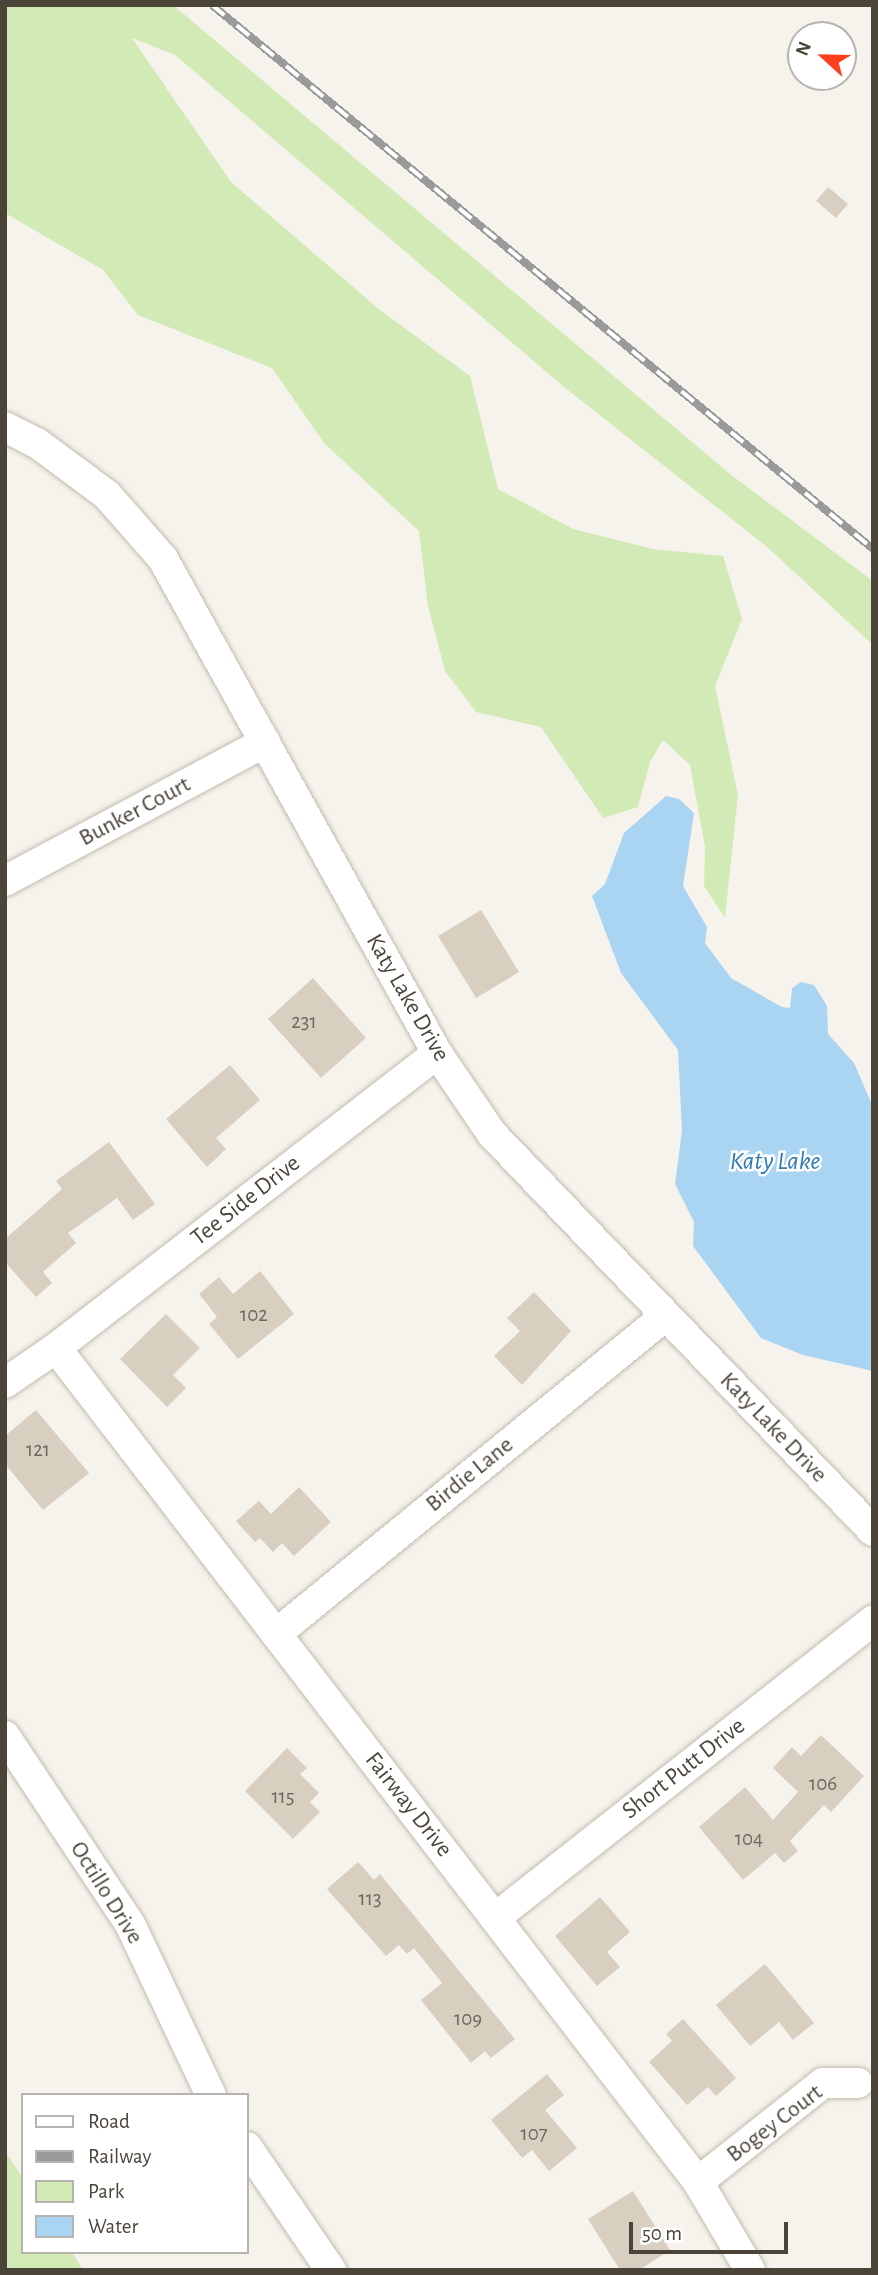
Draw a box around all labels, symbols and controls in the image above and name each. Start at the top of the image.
north arrow [787,21,857,91]
text: N [793,39,815,58]
street label: Bunker Court [74,771,196,853]
street label: Katy Lake Drive [359,929,455,1067]
house number: 231 [291,1009,317,1035]
water label: Katy Lake [730,1146,820,1178]
street label: Tee Side Drive [186,1149,306,1253]
house number: 102 [240,1302,268,1328]
street label: Katy Lake Drive [713,1367,833,1489]
street label: Birdie Lane [421,1431,519,1519]
house number: 121 [26,1437,50,1463]
street label: Short Putt Drive [617,1712,751,1826]
street label: Fairway Drive [358,1747,458,1863]
house number: 106 [809,1771,837,1797]
house number: 115 [271,1784,295,1810]
house number: 104 [735,1826,763,1852]
street label: Octillo Drive [63,1836,149,1950]
house number: 113 [358,1886,382,1912]
house number: 109 [454,2006,482,2032]
street label: Bogey Court [721,2079,829,2169]
legend [21,2093,248,2254]
text: Road [88,2111,130,2132]
house number: 107 [520,2121,548,2147]
text: Railway [88,2146,151,2167]
text: Park [88,2181,124,2202]
scale bar [633,2208,792,2252]
text: Water [88,2216,138,2237]
text: 50 m [642,2223,682,2244]

